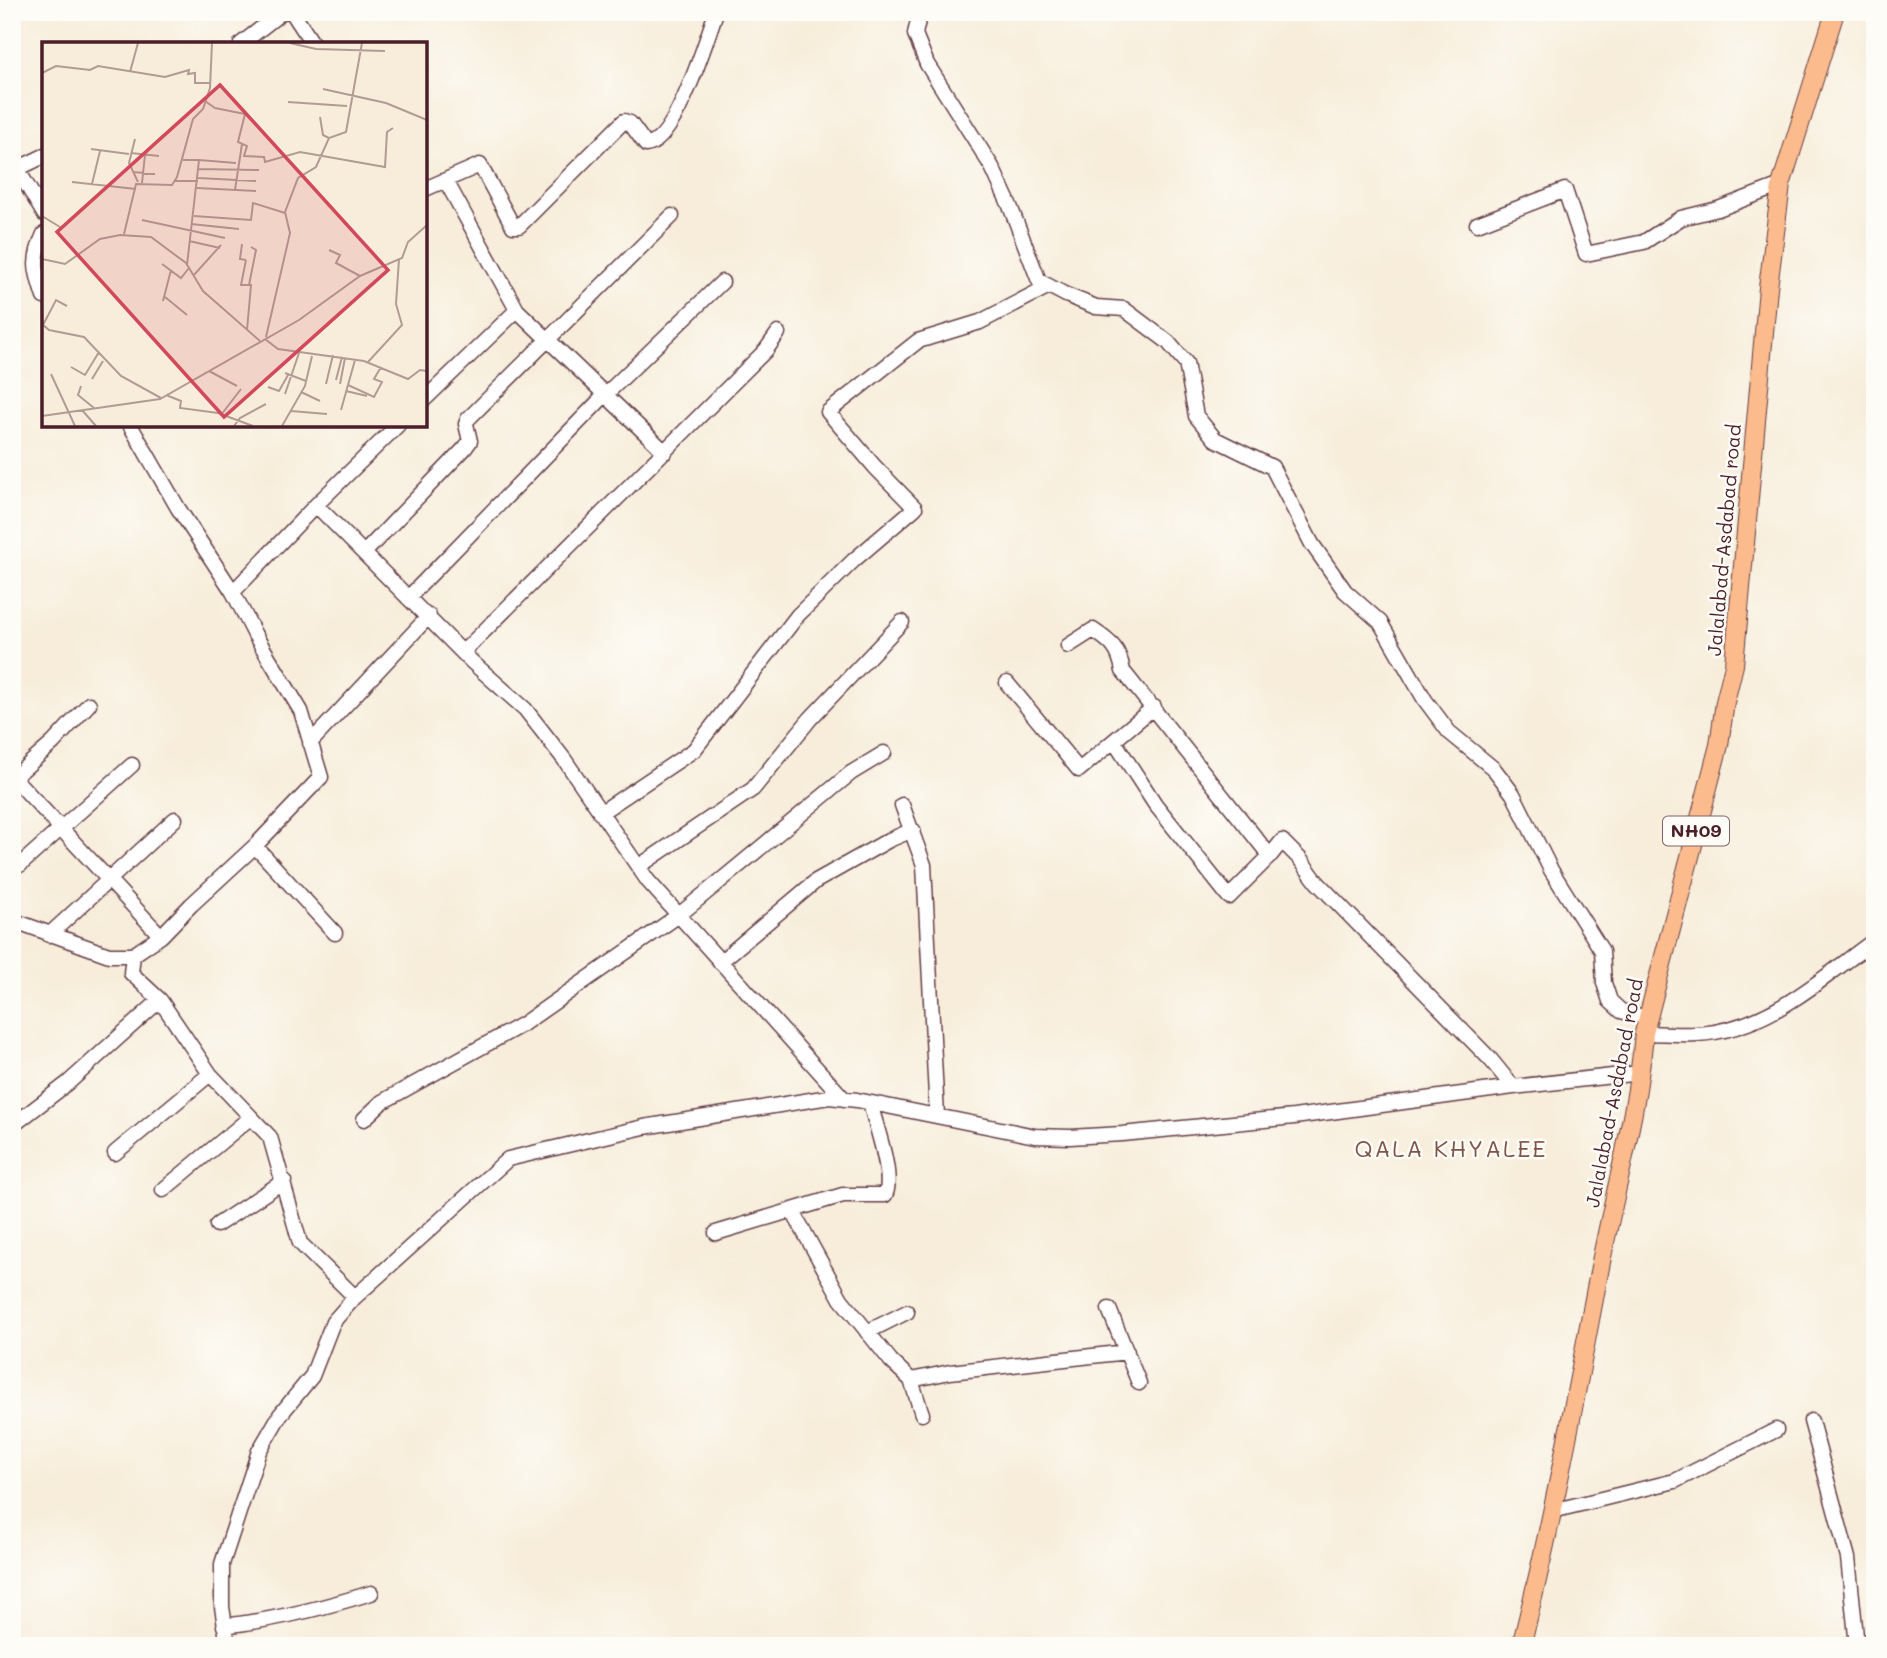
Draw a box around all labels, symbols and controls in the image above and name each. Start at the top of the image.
inset map [42,42,427,427]
street label: Jalalabad-Asdabad road [1701,423,1746,657]
road number: NH09 [1663,816,1729,846]
street label: Jalalabad-Asdabad road [1579,976,1648,1209]
district label: QALA KHYALEE [1354,1133,1548,1163]

